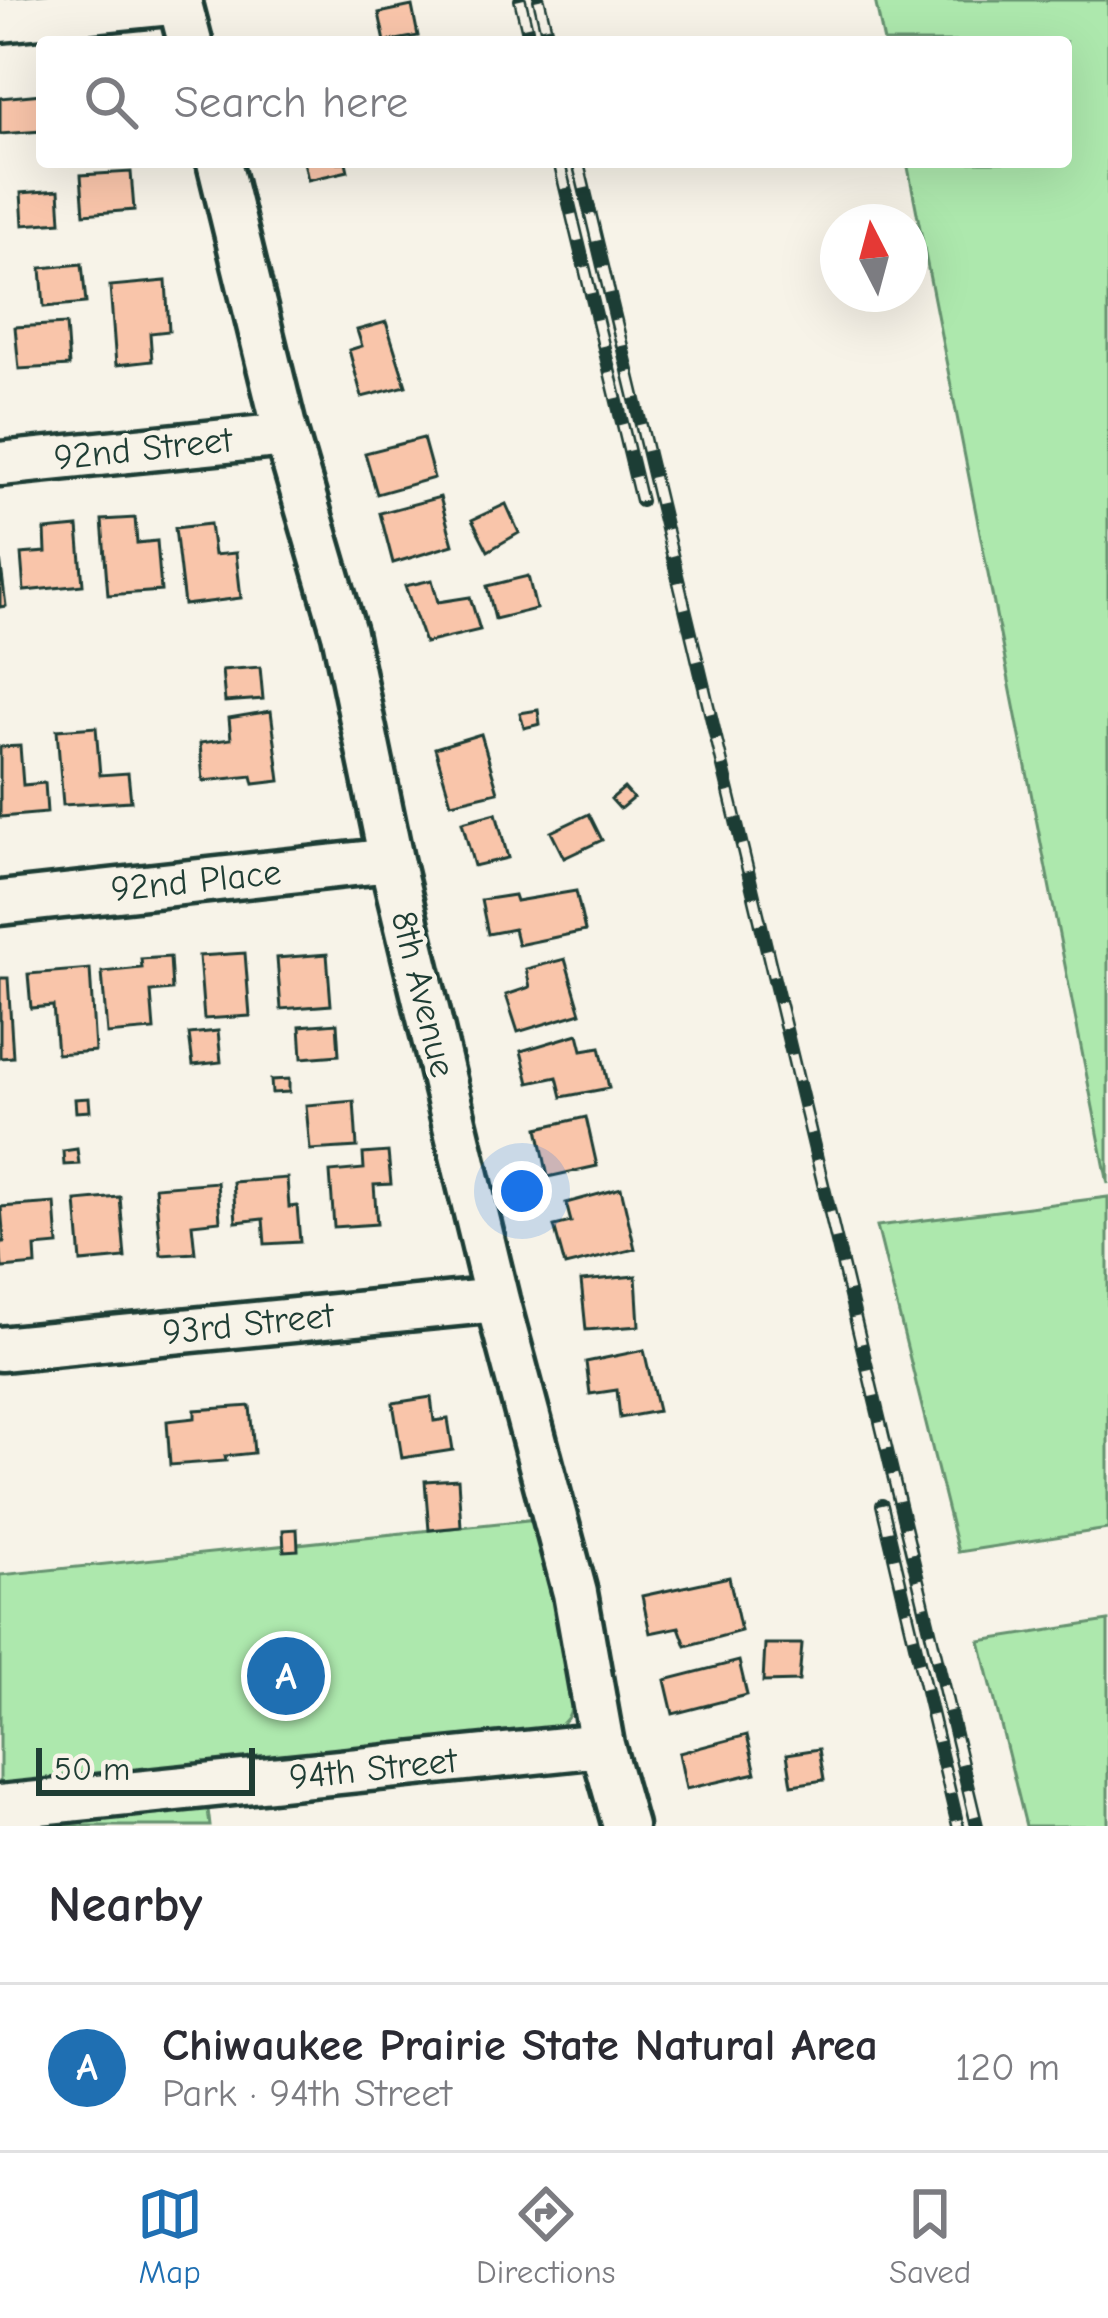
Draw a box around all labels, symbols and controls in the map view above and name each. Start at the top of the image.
search box [36,36,1072,168]
icon: search [78,69,144,135]
text: Search here [174,76,408,128]
north arrow [820,204,928,312]
street label: 92nd Street [52,419,236,479]
street label: 92nd Place [109,852,283,910]
street label: 8th Avenue [383,907,463,1081]
your location [492,1161,552,1221]
street label: 93rd Street [160,1294,337,1353]
pin: A [247,1631,325,1721]
street label: 94th Street [287,1740,461,1798]
scale bar [36,1742,255,1795]
text: 50 m [54,1750,130,1788]
text: Nearby [48,1875,202,1934]
text: Chiwaukee Prairie State Natural Area [162,2019,878,2071]
text: A [76,2045,98,2090]
text: 120 m [955,2045,1060,2090]
text: Park · 94th Street [162,2071,452,2116]
tab: Map [137,2181,203,2291]
tab: Directions [476,2181,616,2291]
tab: Saved [889,2181,971,2291]

